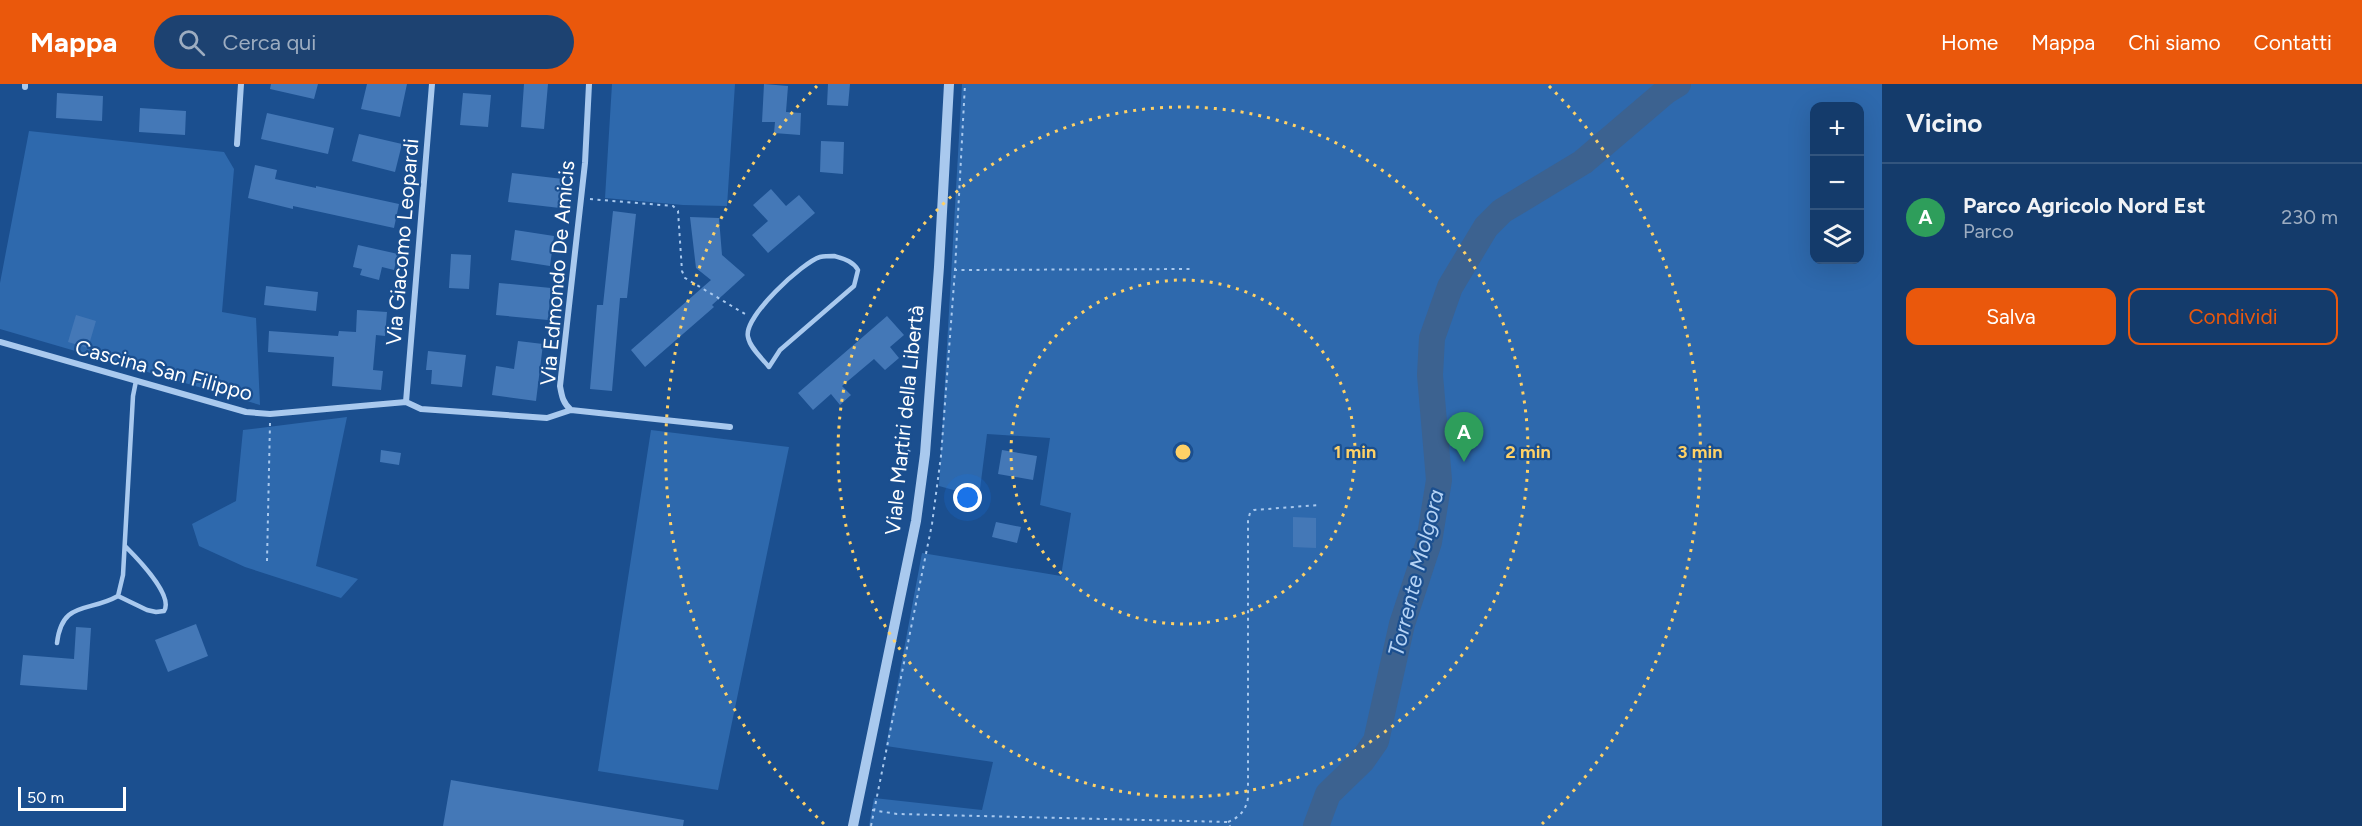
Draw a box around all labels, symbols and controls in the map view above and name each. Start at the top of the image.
search box [154,15,574,69]
text: Mappa [30,25,118,59]
icon: search [175,26,208,59]
text: Cerca qui [223,29,316,56]
text: Home [1941,30,1998,55]
text: Mappa [2031,30,2095,55]
text: Chi siamo [2128,30,2221,55]
text: Contatti [2254,30,2332,55]
map controls [1810,102,1864,264]
button: + [1810,102,1864,156]
text: Vicino [1906,107,1982,139]
street label: Via Giacomo Leopardi [381,138,423,346]
button: − [1810,156,1864,210]
street label: Via Edmondo De Amicis [535,160,579,386]
text: Parco Agricolo Nord Est [1963,192,2206,219]
text: A [1918,205,1933,229]
text: 230 m [2281,205,2338,229]
button: layers [1810,210,1864,264]
text: Parco [1963,219,2014,243]
button: Salva [1906,288,2116,345]
button: Condividi [2128,288,2338,345]
street label: Viale Martiri della Libertà [879,304,929,536]
street label: Cascina San Filippo [72,334,256,406]
pin: A [1444,412,1484,462]
text: 1 min [1334,441,1376,463]
text: 2 min [1505,441,1551,463]
text: 3 min [1678,441,1722,463]
centre of rings [1173,442,1193,462]
your location [953,483,982,512]
water label: Torrente Molgora [1382,487,1450,659]
scale bar [18,784,126,812]
text: 50 m [27,788,64,807]

